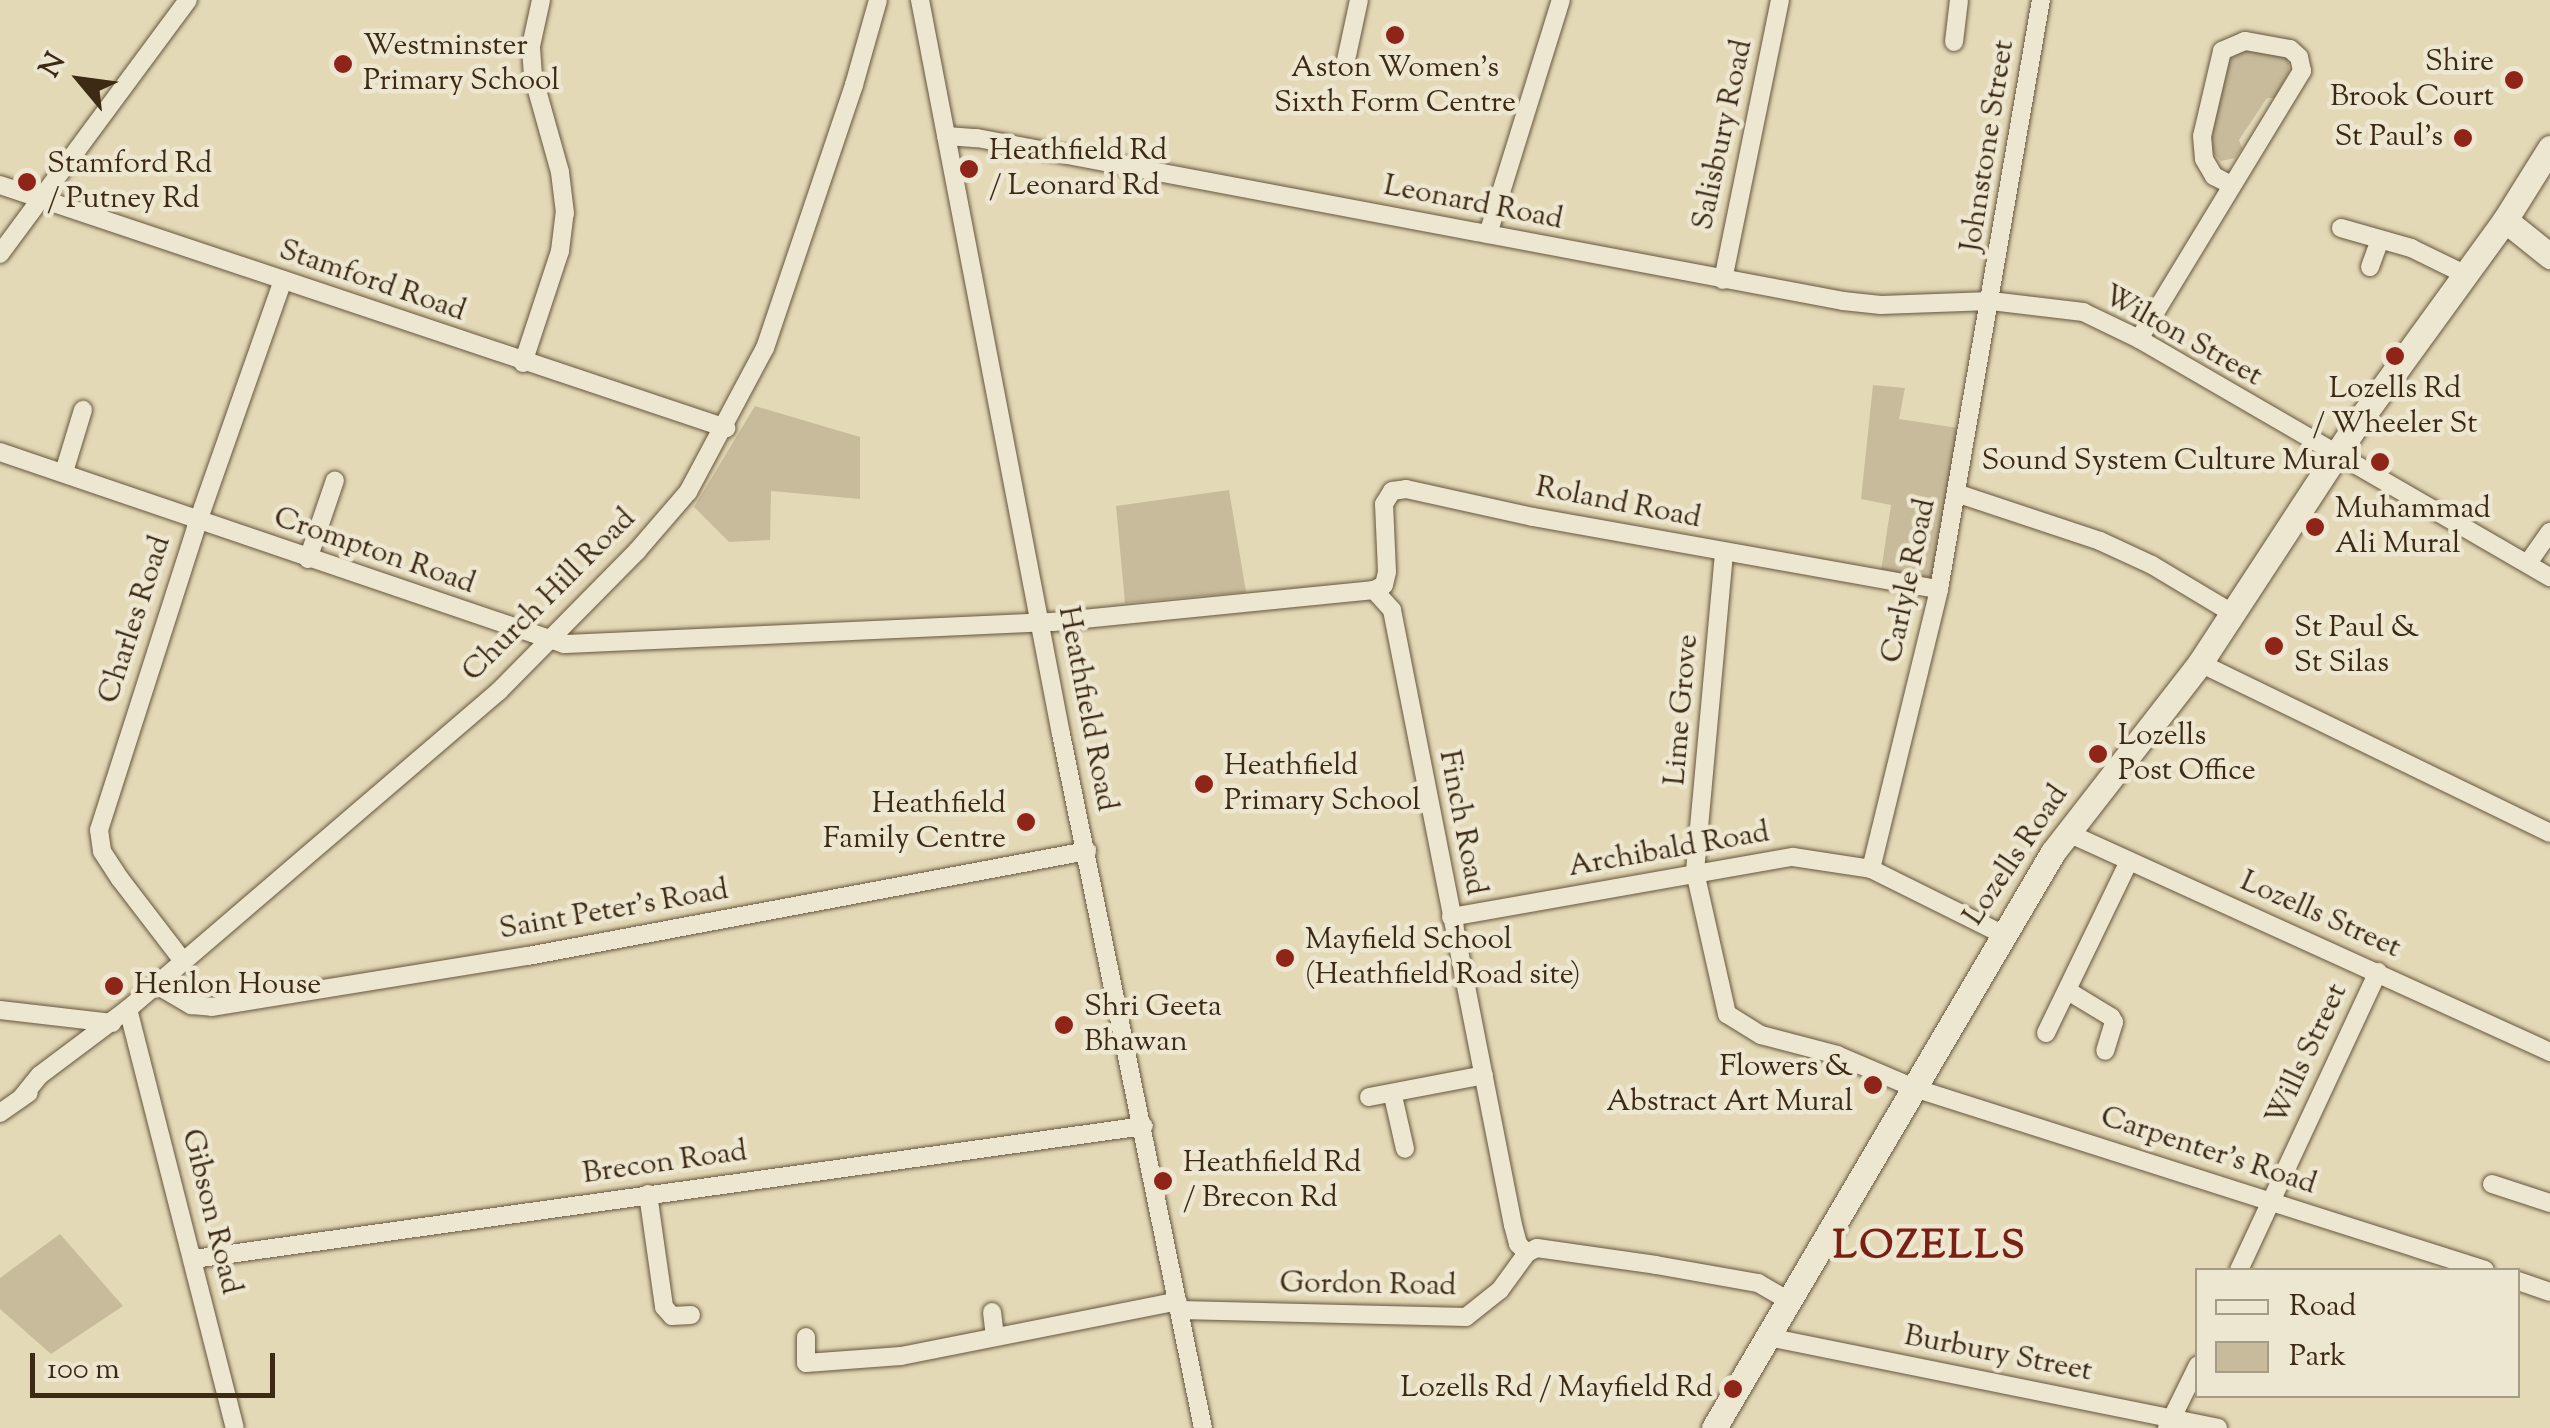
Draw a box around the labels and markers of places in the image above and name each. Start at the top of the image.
marker: Aston Women's Sixth Form Centre [1384,24,1406,46]
place label: Westminster Primary School [363,29,560,100]
place label: Shire Brook Court [2330,45,2494,116]
place label: Aston Women's Sixth Form Centre [1274,51,1516,122]
marker: Westminster Primary School [332,53,354,75]
marker: Shire Brook Court [2503,69,2525,91]
place label: St Paul's [2334,120,2443,156]
marker: St Paul's [2452,127,2474,149]
place label: Heathfield Rd / Leonard Rd [989,134,1167,204]
place label: Stamford Rd / Putney Rd [47,147,212,218]
marker: Heathfield Rd / Leonard Rd [958,158,980,180]
marker: Stamford Rd / Putney Rd [16,171,38,193]
marker: Lozells Rd / Wheeler St [2384,345,2406,367]
place label: Lozells Rd / Wheeler St [2312,372,2478,442]
place label: Sound System Culture Mural [1981,444,2360,480]
marker: Sound System Culture Mural [2369,451,2391,473]
place label: Muhammad Ali Mural [2335,492,2491,562]
marker: Muhammad Ali Mural [2304,516,2326,538]
place label: St Paul & St Silas [2294,611,2419,682]
marker: St Paul & St Silas [2263,635,2285,657]
place label: Lozells Post Office [2118,719,2256,790]
marker: Lozells Post Office [2087,743,2109,765]
place label: Heathfield Primary School [1224,749,1421,820]
marker: Heathfield Primary School [1193,773,1215,795]
place label: Heathfield Family Centre [823,787,1006,858]
marker: Heathfield Family Centre [1015,811,1037,833]
place label: Mayfield School (Heathfield Road site) [1305,923,1580,994]
marker: Mayfield School (Heathfield Road site) [1274,947,1296,969]
place label: Henlon House [134,968,321,1004]
marker: Henlon House [103,975,125,997]
place label: Shri Geeta Bhawan [1084,990,1222,1060]
marker: Shri Geeta Bhawan [1053,1014,1075,1036]
place label: Flowers & Abstract Art Mural [1606,1050,1853,1120]
marker: Flowers & Abstract Art Mural [1862,1074,1884,1096]
place label: Heathfield Rd / Brecon Rd [1183,1146,1361,1216]
marker: Heathfield Rd / Brecon Rd [1152,1170,1174,1192]
place label: Lozells Rd / Mayfield Rd [1400,1371,1713,1407]
marker: Lozells Rd / Mayfield Rd [1722,1378,1744,1400]

